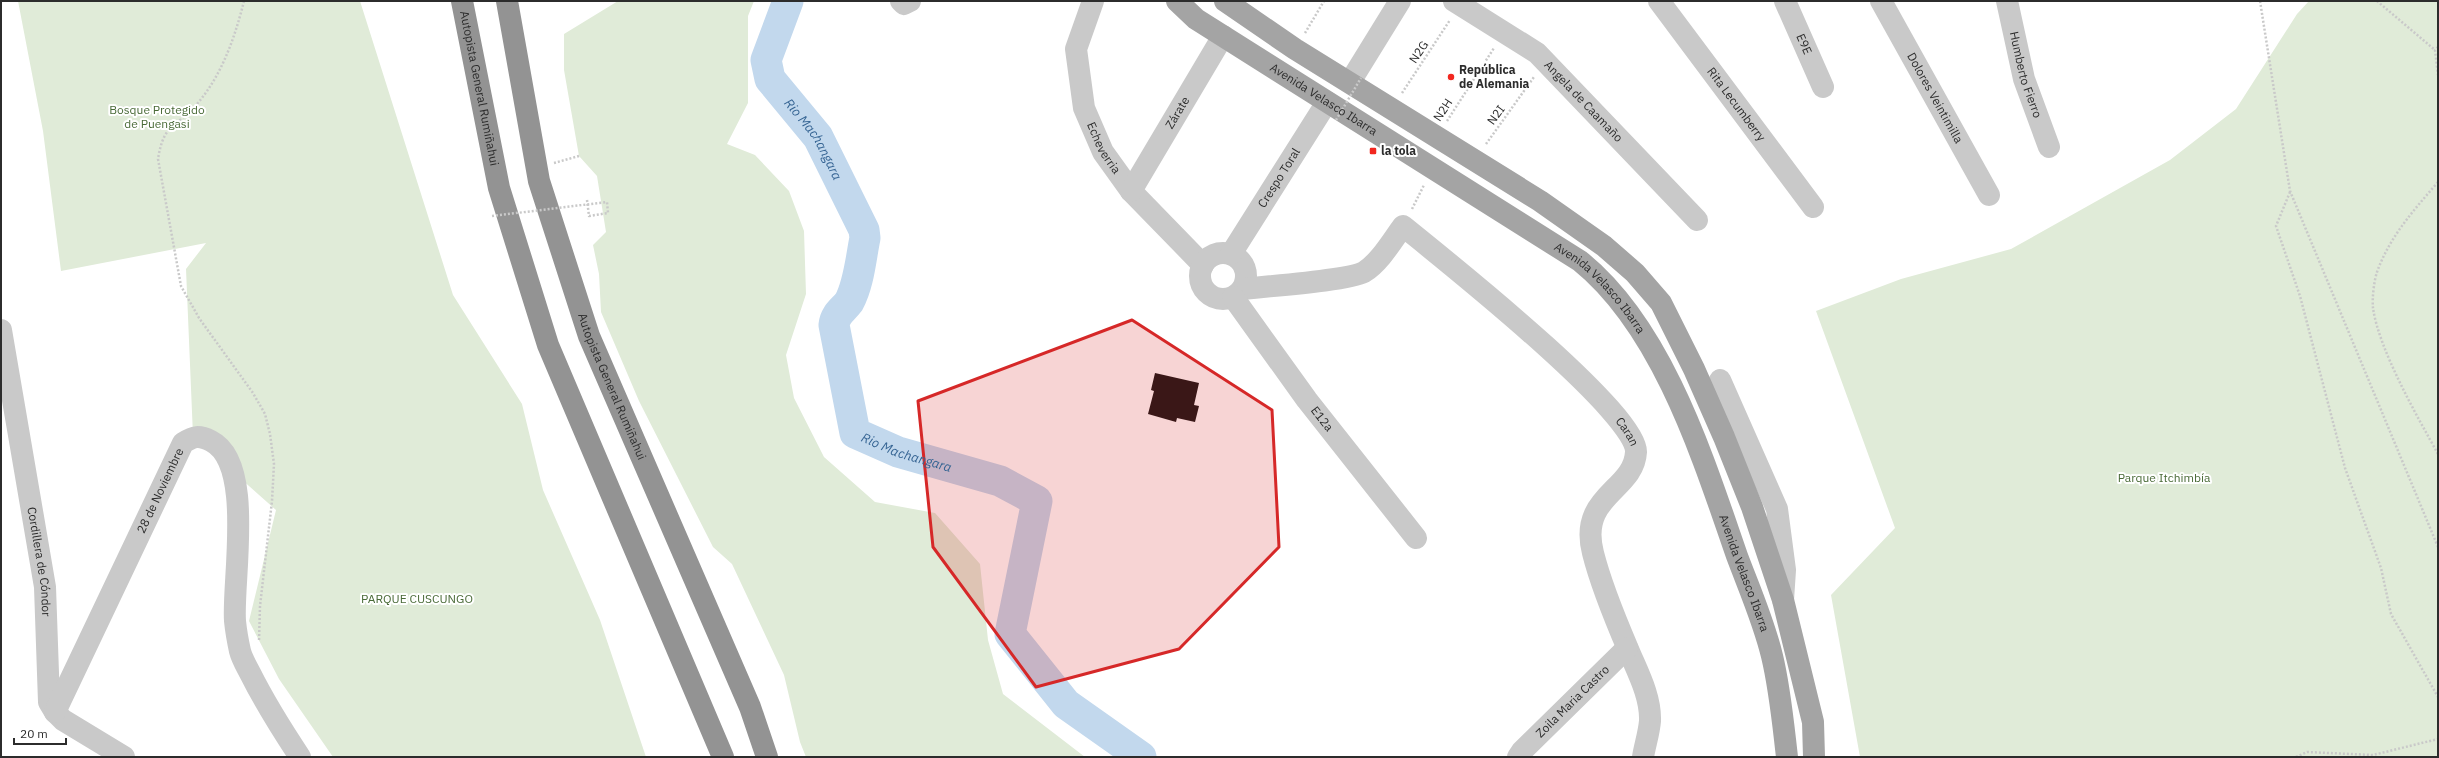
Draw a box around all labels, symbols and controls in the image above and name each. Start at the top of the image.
street label: Autopista General Rumiñahui [457,9,502,167]
street label: Humberto Fierro [2007,30,2046,120]
street label: E9E [1793,31,1816,57]
street label: N2G [1406,38,1432,66]
street label: Dolores Veintimilla [1904,50,1967,146]
street label: Angela de Caamaño [1541,57,1626,145]
street label: Avenida Velasco Ibarra [1267,60,1381,139]
place label: República de Alemania [1459,62,1530,91]
street label: Rita Lecumberry [1704,64,1769,144]
marker: República de Alemania [1446,72,1456,82]
street label: Zárate [1162,93,1193,131]
water label: Rio Machangara [780,95,846,183]
street label: N2H [1430,96,1455,124]
park label: Bosque Protegido de Puengasi [109,102,205,131]
street label: N2I [1484,102,1508,127]
street label: Echeverria [1084,120,1124,177]
place label: la tola [1381,143,1416,158]
street label: Crespo Toral [1254,145,1303,210]
marker: la tola [1368,146,1378,156]
street label: Avenida Velasco Ibarra [1552,239,1649,337]
street label: Autopista General Rumiñahui [575,311,650,462]
street label: E12a [1308,403,1337,435]
street label: Caran [1613,414,1642,448]
water label: Rio Machangara [859,429,954,476]
street label: 28 de Noviembre [133,445,187,536]
park label: Parque Itchimbía [2118,470,2211,485]
street label: Cordillera de Cóndor [24,506,54,617]
street label: Avenida Velasco Ibarra [1716,512,1773,634]
park label: PARQUE CUSCUNGO [361,591,473,606]
street label: Zoila Maria Castro [1532,662,1612,740]
scale bar [14,720,66,746]
text: 20 m [20,726,48,741]

